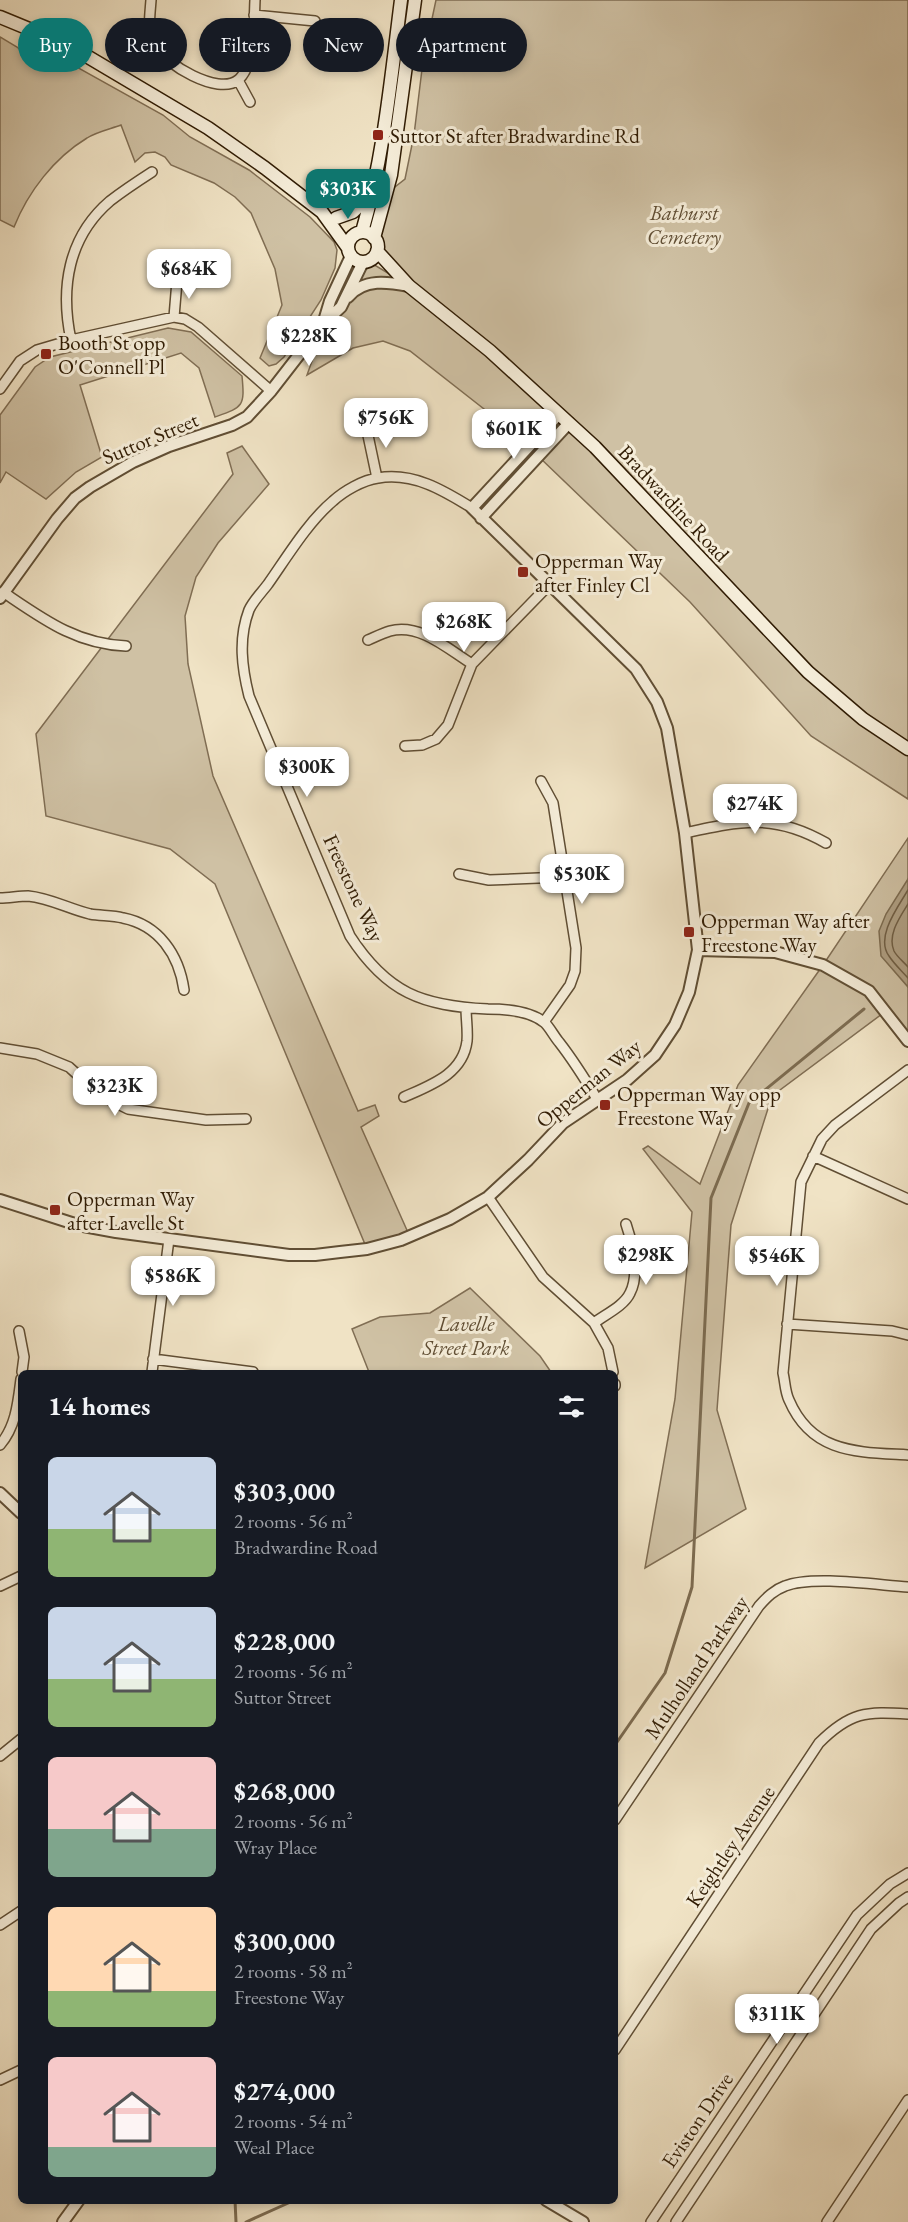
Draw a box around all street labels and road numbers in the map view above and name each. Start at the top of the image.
street label: Suttor Street [98,406,202,470]
street label: Bradwardine Road [613,439,736,568]
street label: Freestone Way [317,830,391,947]
street label: Opperman Way [530,1032,647,1134]
street label: Mulholland Parkway [638,1589,754,1744]
street label: Keightley Avenue [679,1780,781,1912]
street label: Eviston Drive [655,2067,739,2173]

